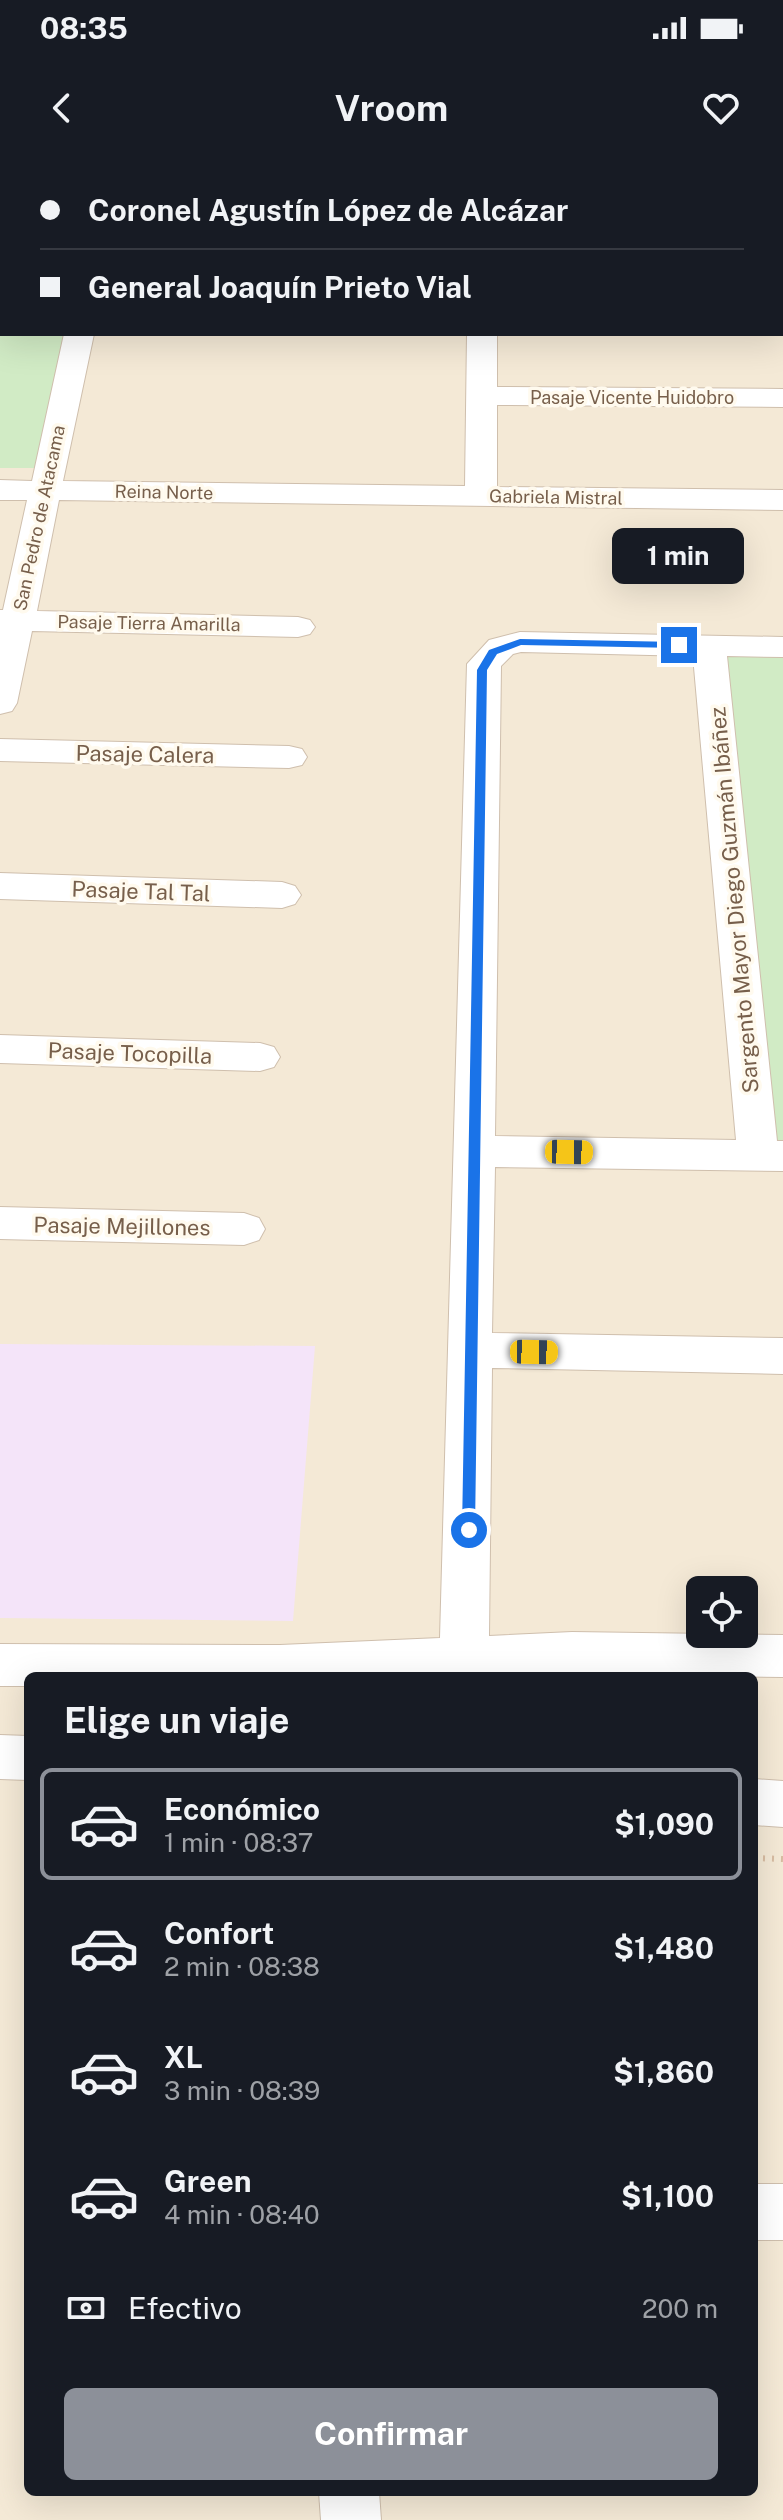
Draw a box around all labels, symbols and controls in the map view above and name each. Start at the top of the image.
text: 08:35 [40,10,128,46]
icon: back [40,86,84,130]
icon: heart [699,86,743,130]
text: Vroom [335,87,448,129]
text: Coronel Agustín López de Alcázar [88,192,568,228]
text: General Joaquín Prieto Vial [88,269,472,305]
street label: Pasaje Vicente Huidobro [530,387,734,408]
street label: San Pedro de Atacama [9,423,69,613]
street label: Reina Norte [114,481,214,503]
street label: Gabriela Mistral [489,485,623,509]
callout: 1 min [613,529,745,585]
text: 1 min [647,540,709,571]
street label: Pasaje Tierra Amarilla [57,611,241,635]
route end [661,627,697,663]
street label: Sargento Mayor Diego Guzmán Ibáñez [704,706,764,1094]
street label: Pasaje Calera [75,740,215,768]
street label: Pasaje Tal Tal [71,876,211,906]
street label: Pasaje Tocopilla [47,1037,213,1069]
car [545,1140,593,1164]
street label: Pasaje Mejillones [33,1211,211,1241]
car [510,1340,558,1364]
route start [451,1512,487,1548]
map controls [686,1576,758,1648]
button: locate [686,1576,758,1648]
text: Elige un viaje [64,1699,289,1741]
icon: car [68,1788,140,1860]
text: Económico [164,1791,320,1827]
text: $1,090 [614,1806,714,1842]
text: 1 min · 08:37 [164,1827,313,1858]
icon: car [68,1912,140,1984]
text: Confort [164,1915,274,1951]
text: $1,480 [613,1930,714,1966]
text: 2 min · 08:38 [164,1951,320,1982]
icon: car [68,2036,140,2108]
text: XL [164,2039,203,2075]
text: $1,860 [613,2054,714,2090]
text: 3 min · 08:39 [164,2075,320,2106]
icon: car [68,2160,140,2232]
text: Green [164,2163,251,2199]
text: $1,100 [621,2178,714,2214]
text: 4 min · 08:40 [164,2199,320,2230]
icon: cash [64,2286,108,2330]
text: Efectivo [128,2290,242,2326]
text: 200 m [642,2293,718,2324]
button: Confirmar [64,2388,718,2480]

